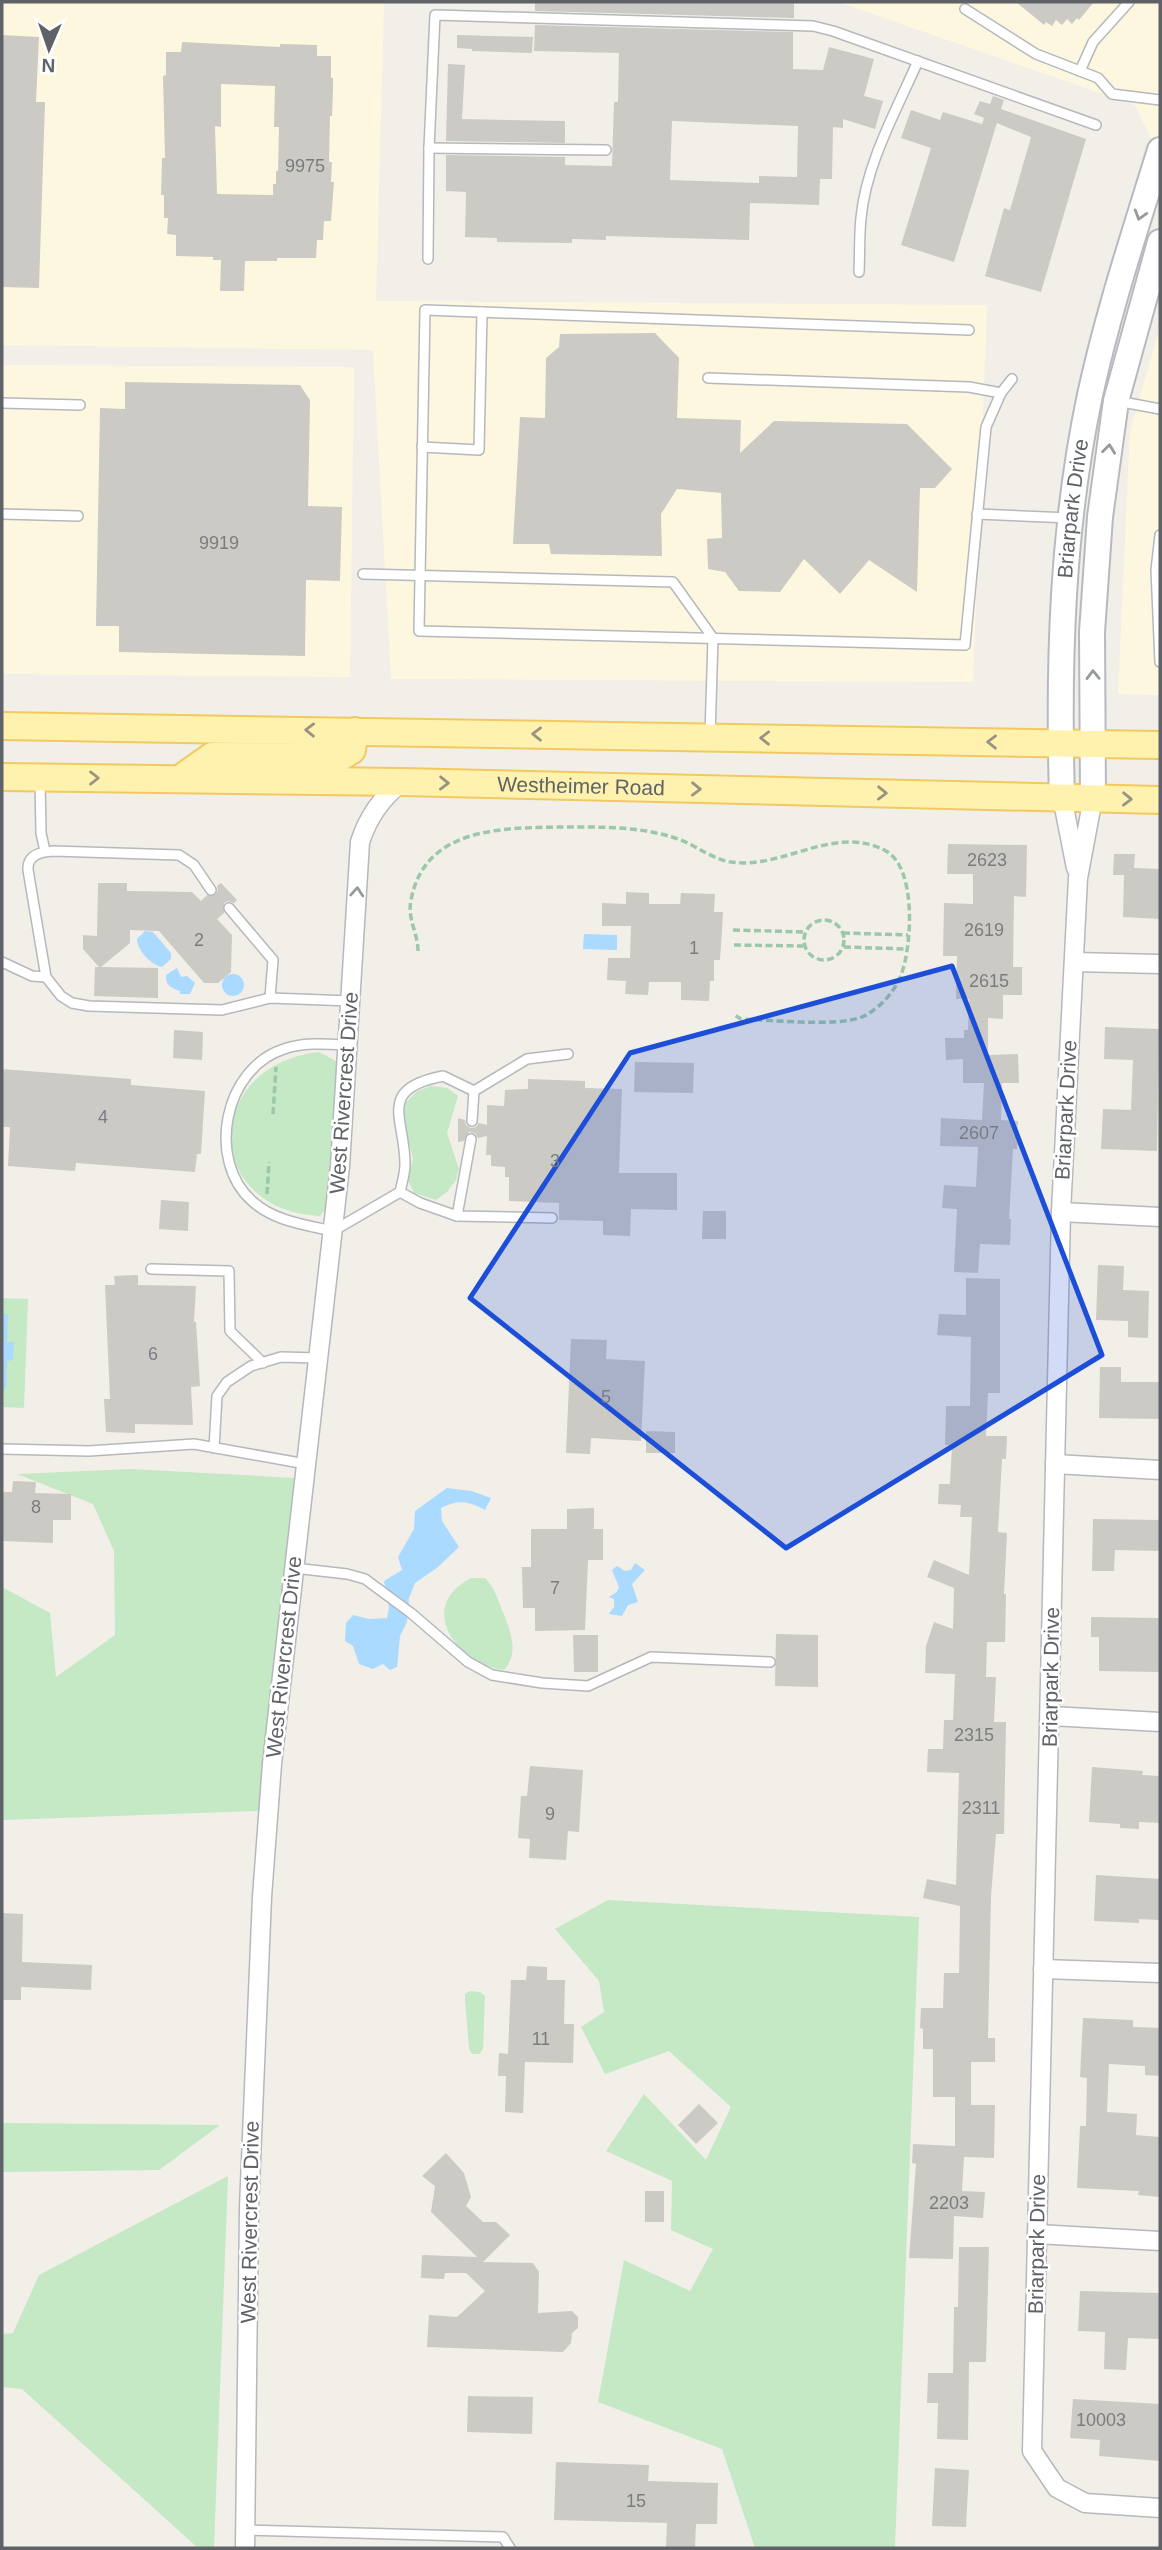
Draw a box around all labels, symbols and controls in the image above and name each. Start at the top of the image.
north arrow [14,14,84,84]
text: N [41,55,56,76]
house number: 9975 [285,156,325,176]
one-way arrow [1134,209,1149,221]
street label: Briarpark Drive [1053,437,1092,579]
one-way arrow [1102,443,1117,455]
house number: 9919 [199,533,239,553]
one-way arrow [1085,670,1101,680]
one-way arrow [304,722,315,738]
one-way arrow [532,726,542,742]
one-way arrow [759,730,770,746]
one-way arrow [987,734,997,750]
one-way arrow [90,770,100,786]
street label: Westheimer Road [497,772,665,799]
one-way arrow [440,775,450,791]
one-way arrow [692,781,702,797]
one-way arrow [877,786,888,801]
one-way arrow [1122,791,1133,807]
house number: 2623 [967,850,1007,870]
one-way arrow [349,886,364,897]
house number: 2619 [964,920,1004,940]
house number: 2 [194,930,204,950]
house number: 1 [689,938,699,958]
house number: 2615 [969,971,1009,991]
street label: West Rivercrest Drive [325,991,362,1195]
street label: Briarpark Drive [1050,1039,1081,1180]
house number: 4 [98,1107,108,1127]
house number: 2607 [959,1123,999,1143]
house number: 3 [550,1151,560,1171]
house number: 6 [148,1344,158,1364]
house number: 5 [601,1387,611,1407]
house number: 8 [31,1497,41,1517]
street label: West Rivercrest Drive [261,1555,306,1759]
house number: 7 [550,1578,560,1598]
street label: Briarpark Drive [1038,1607,1063,1747]
house number: 2315 [954,1725,994,1745]
house number: 2311 [962,1798,1000,1818]
house number: 9 [545,1804,555,1824]
house number: 11 [532,2029,550,2049]
street label: West Rivercrest Drive [236,2120,263,2323]
street label: Briarpark Drive [1024,2174,1049,2314]
house number: 2203 [929,2193,969,2213]
house number: 10003 [1076,2410,1126,2430]
house number: 15 [626,2491,646,2511]

